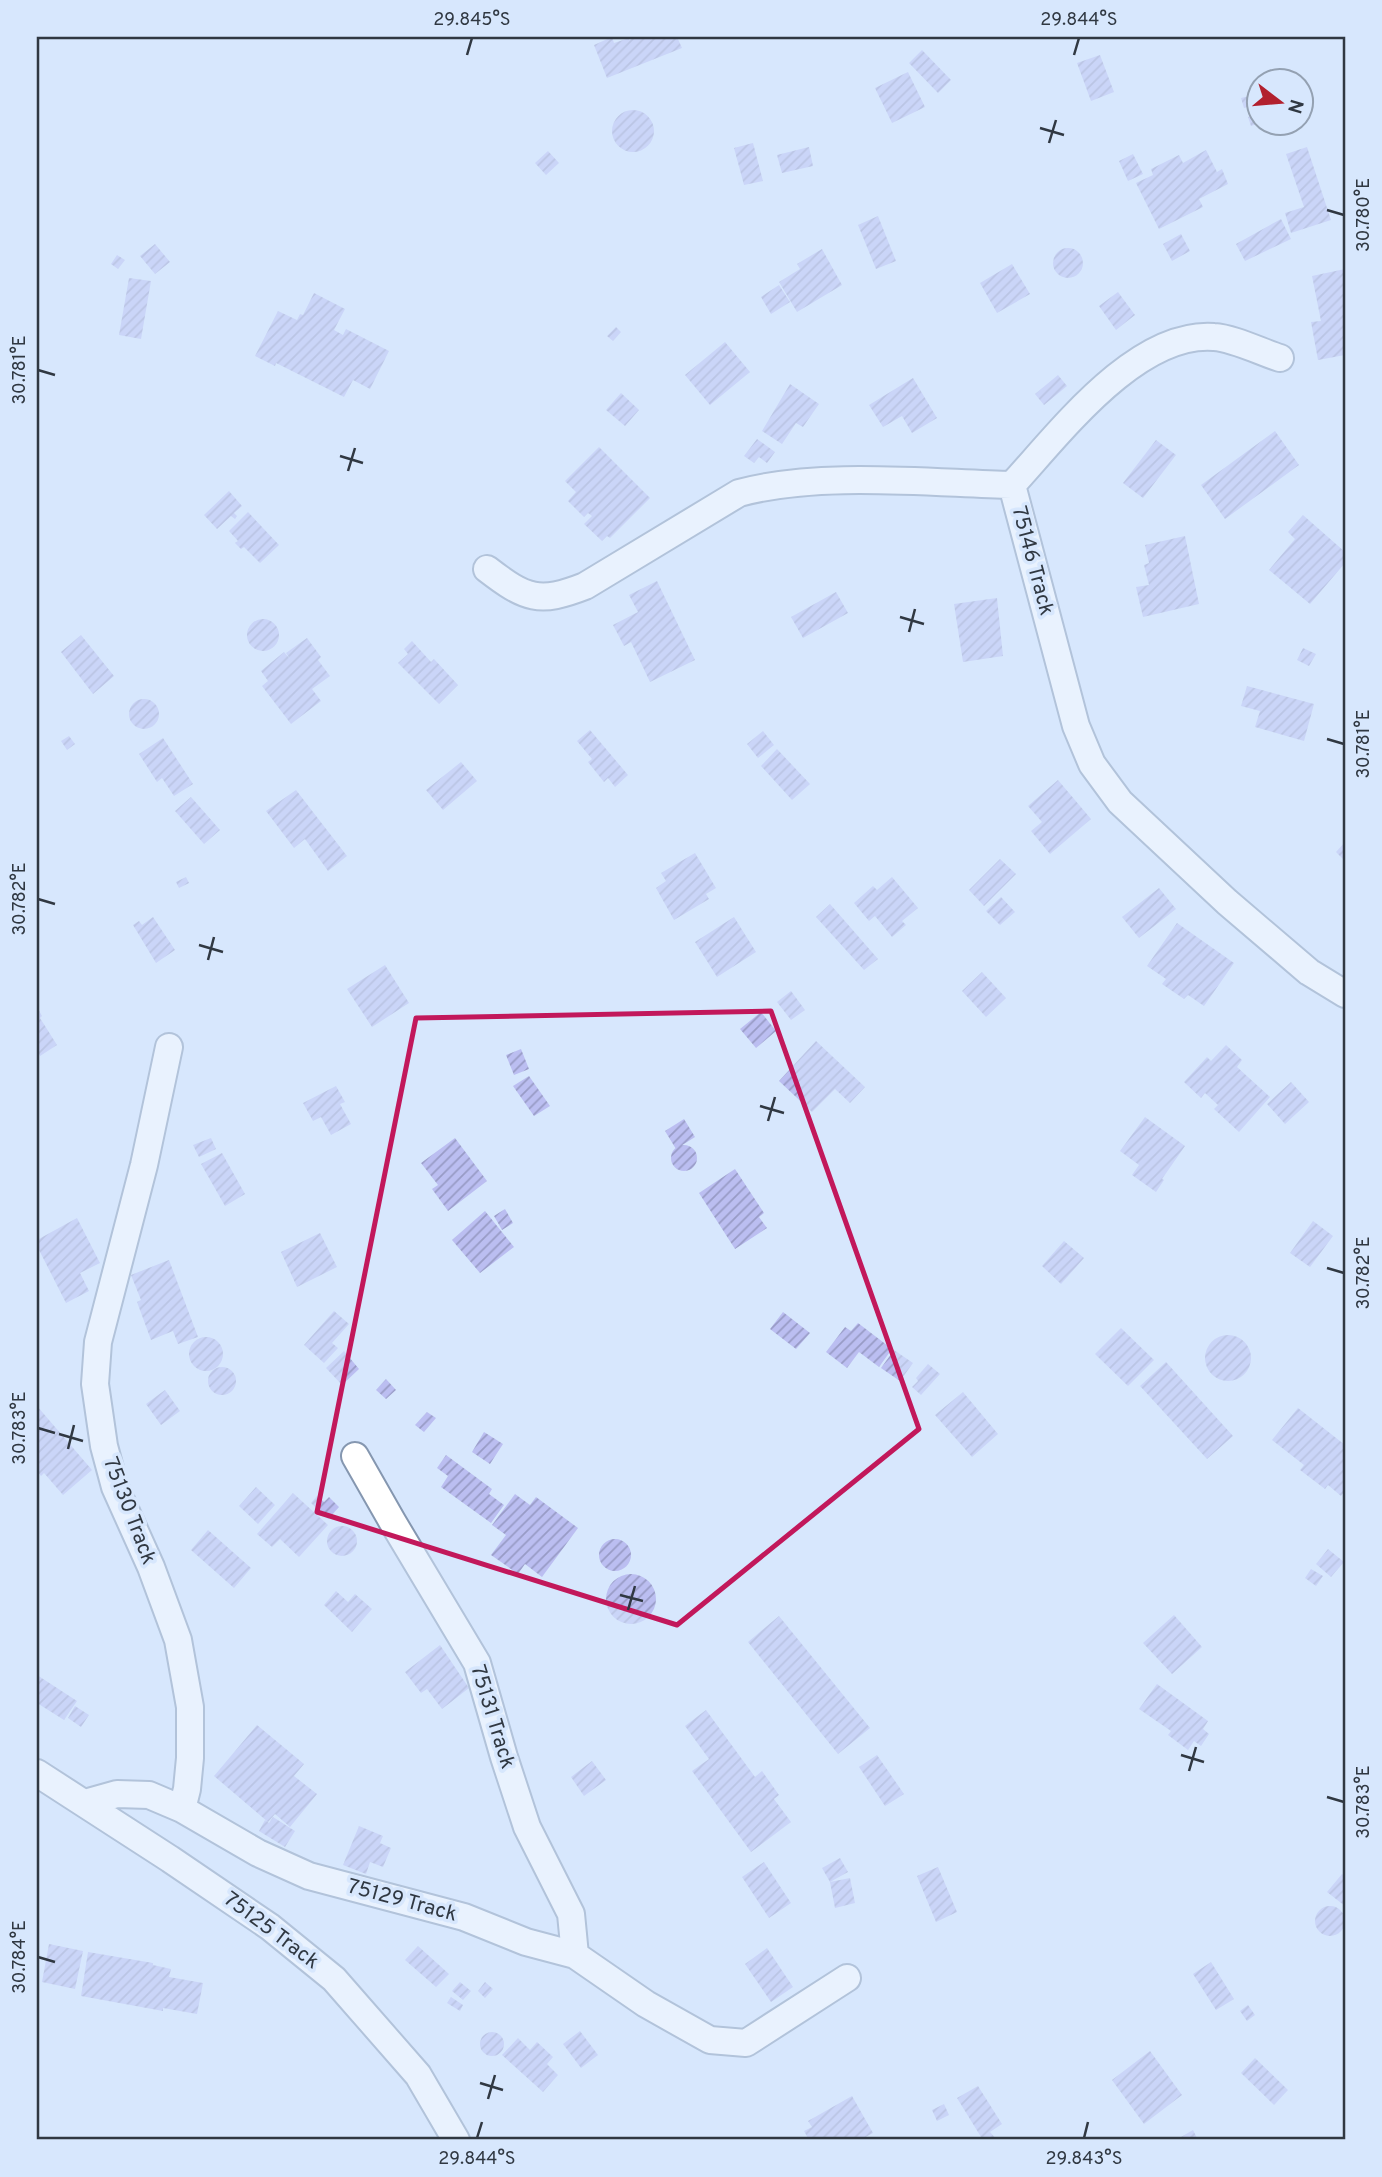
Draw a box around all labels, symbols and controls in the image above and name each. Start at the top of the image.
text: 29.845°S [433,9,511,32]
text: 29.844°S [1040,9,1118,32]
north arrow [1246,66,1316,136]
text: N [1281,96,1308,116]
text: 30.780°E [1353,178,1376,252]
text: 30.781°E [9,335,32,405]
street label: 75146 Track [1004,503,1060,619]
text: 30.781°E [1353,709,1376,779]
text: 30.782°E [9,862,32,936]
text: 30.782°E [1353,1236,1376,1310]
text: 30.783°E [9,1391,32,1465]
street label: 75130 Track [96,1453,162,1569]
street label: 75131 Track [463,1662,521,1772]
text: 30.783°E [1353,1765,1376,1839]
street label: 75129 Track [344,1873,460,1929]
street label: 75125 Track [218,1886,324,1976]
text: 30.784°E [9,1920,32,1994]
text: 29.844°S [438,2148,516,2171]
text: 29.843°S [1046,2148,1122,2171]

